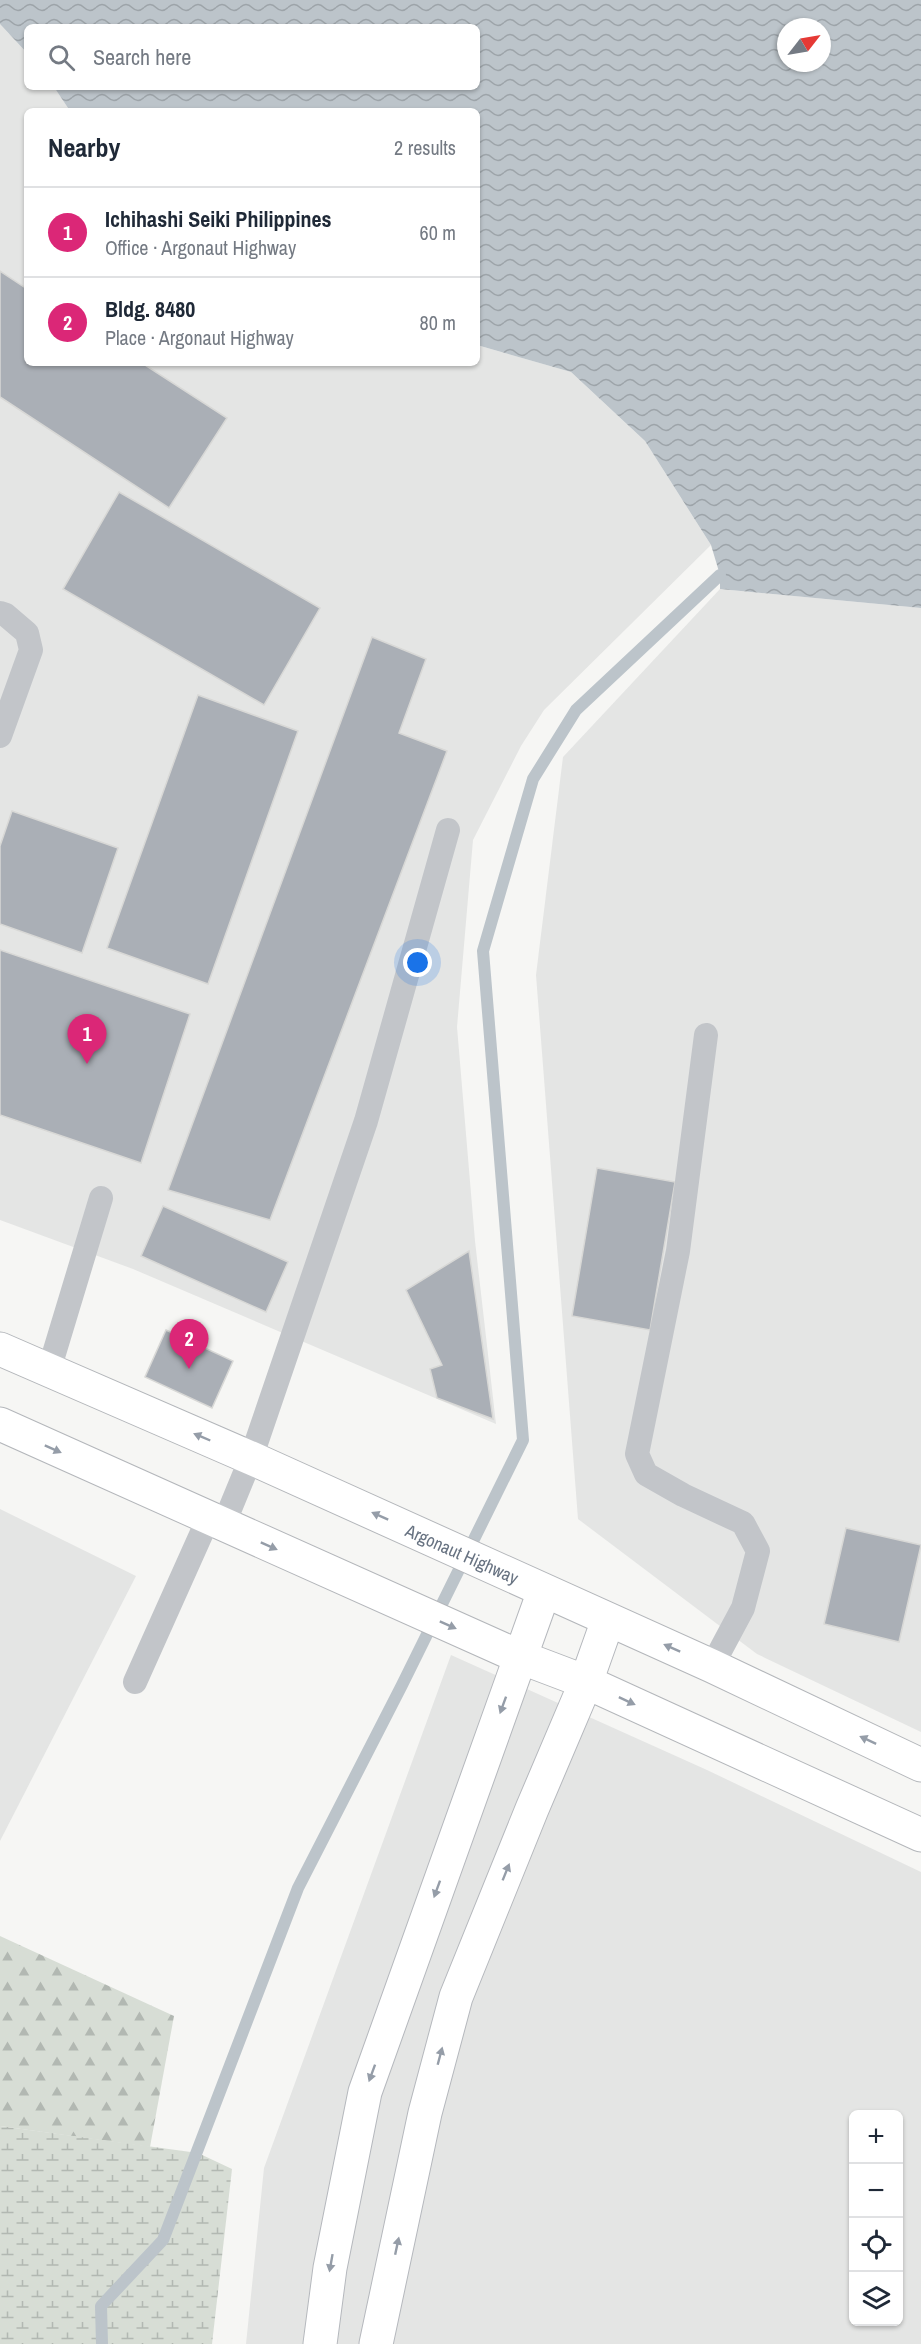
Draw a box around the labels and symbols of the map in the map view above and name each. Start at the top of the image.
north arrow [777,18,831,72]
your location [403,948,432,977]
pin: 1 [68,1014,106,1064]
pin: 2 [170,1320,208,1369]
one-way arrow [192,1432,210,1442]
one-way arrow [45,1444,62,1453]
one-way arrow [371,1512,388,1521]
street label: Argonaut Highway [401,1517,523,1590]
one-way arrow [261,1541,279,1551]
one-way arrow [439,1620,457,1630]
one-way arrow [664,1644,681,1653]
one-way arrow [497,1696,507,1714]
one-way arrow [619,1696,636,1705]
one-way arrow [860,1735,877,1744]
one-way arrow [501,1863,511,1881]
one-way arrow [432,1880,442,1898]
one-way arrow [436,2046,445,2064]
one-way arrow [367,2064,377,2082]
one-way arrow [392,2236,402,2255]
one-way arrow [326,2254,335,2273]

